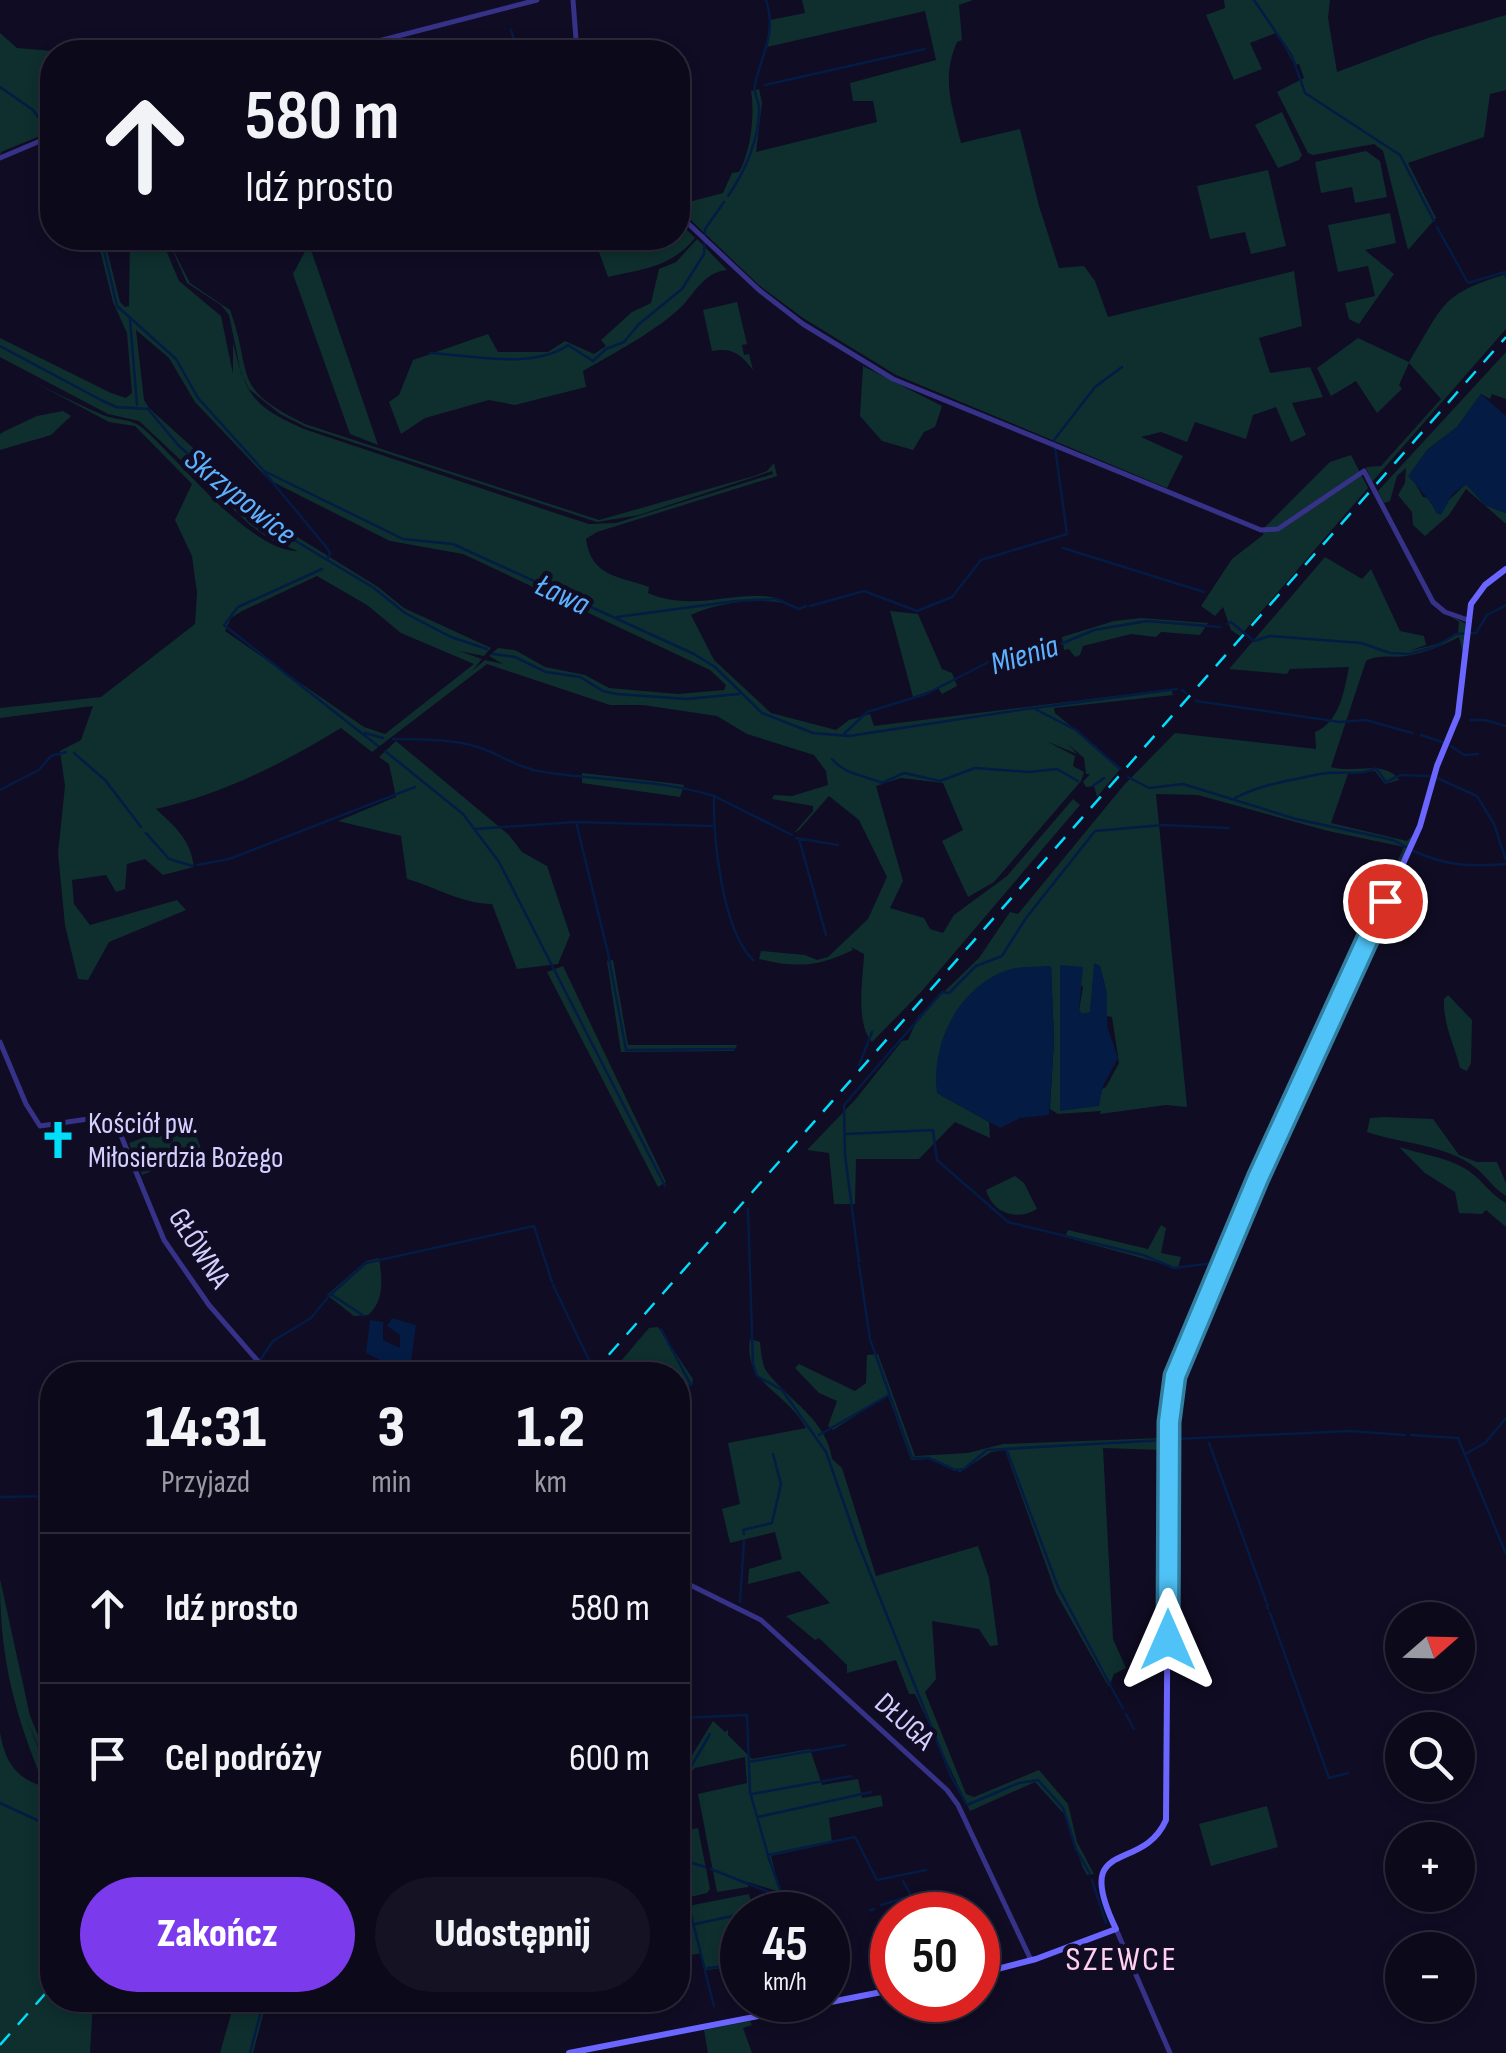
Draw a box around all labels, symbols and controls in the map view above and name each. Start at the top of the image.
text: 580 m [245,75,399,159]
icon: ahead [80,80,210,210]
text: Idź prosto [245,160,394,215]
water label: Skrzypowice [176,440,304,554]
water label: Ława [529,566,595,625]
water label: Mienia [986,627,1063,684]
pin [1343,859,1428,944]
icon: arrive [1358,874,1413,929]
place label: Kościół pw. Miłosierdzia Bożego [88,1106,283,1176]
church icon: Kościół pw. Miłosierdzia Bożego [37,1119,79,1161]
street label: GŁÓWNA [160,1202,238,1295]
text: 14:31 [145,1392,266,1464]
text: 3 [377,1392,405,1464]
text: 1.2 [516,1392,585,1464]
text: Przyjazd [161,1463,250,1502]
text: min [371,1463,411,1502]
text: km [534,1463,567,1502]
icon: ahead [80,1581,135,1636]
text: Idź prosto [165,1586,298,1631]
text: 580 m [571,1586,650,1631]
position arrow [1116,1588,1220,1692]
north arrow [1385,1602,1475,1692]
map controls [1385,1602,1475,2022]
street label: DŁUGA [867,1686,942,1758]
button: search [1385,1712,1475,1802]
icon: arrive [80,1731,135,1786]
text: Cel podróży [165,1736,322,1781]
text: 600 m [569,1736,650,1781]
button: + [1385,1822,1475,1912]
button: Zakończ [80,1877,355,1992]
button: Udostępnij [375,1877,650,1992]
speed limit sign: 50 [870,1892,1000,2022]
text: 45 [762,1915,808,1975]
button: − [1385,1932,1475,2022]
district label: SZEWCE [1066,1938,1178,1981]
text: km/h [763,1967,807,1998]

